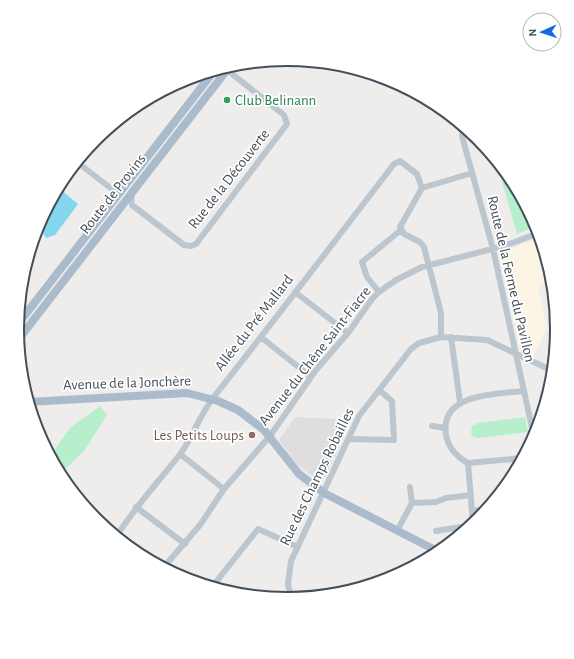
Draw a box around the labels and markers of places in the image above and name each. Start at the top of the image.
place label: Club Belinann [235,93,316,108]
marker: Club Belinann [222,95,232,105]
place label: Les Petits Loups [153,428,244,443]
marker: Les Petits Loups [247,430,257,440]

